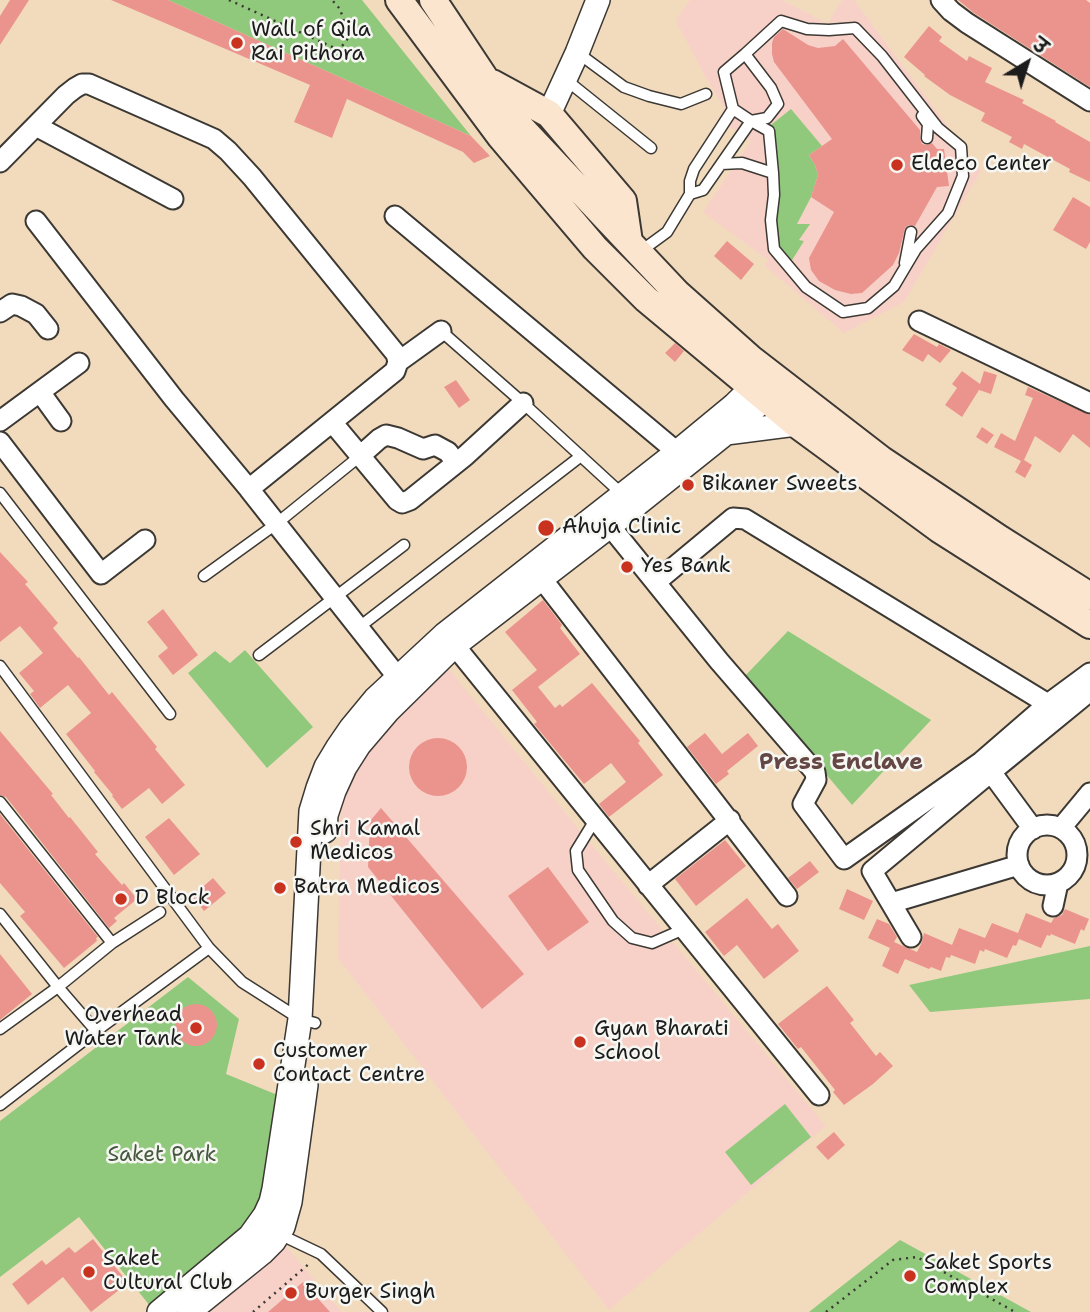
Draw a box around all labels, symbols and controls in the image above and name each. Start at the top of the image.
place label: Wall of Qila Rai Pithora [251,18,371,68]
north arrow [992,28,1062,98]
text: उ [1028,32,1053,60]
marker: Wall of Qila Rai Pithora [229,35,245,51]
place label: Eldeco Center [911,152,1051,178]
marker: Eldeco Center [889,157,905,173]
place label: Bikaner Sweets [702,472,858,498]
marker: Bikaner Sweets [680,477,696,493]
place label: Ahuja Clinic [562,515,681,541]
marker: Ahuja Clinic [536,518,556,538]
place label: Yes Bank [641,554,731,580]
marker: Yes Bank [619,559,635,575]
district label: Press Enclave [759,749,923,777]
place label: Shri Kamal Medicos [310,817,420,867]
marker: Shri Kamal Medicos [288,834,304,850]
place label: Batra Medicos [294,875,440,901]
marker: Batra Medicos [272,880,288,896]
place label: D Block [135,886,210,912]
marker: D Block [113,891,129,907]
place label: Overhead Water Tank [64,1003,182,1053]
place label: Gyan Bharati School [594,1017,729,1067]
marker: Overhead Water Tank [188,1020,204,1036]
marker: Gyan Bharati School [572,1034,588,1050]
place label: Customer Contact Centre [273,1039,425,1089]
marker: Customer Contact Centre [251,1056,267,1072]
park label: Saket Park [108,1143,216,1169]
place label: Saket Cultural Club [103,1247,233,1297]
place label: Saket Sports Complex [924,1251,1052,1301]
marker: Saket Cultural Club [81,1264,97,1280]
marker: Saket Sports Complex [902,1268,918,1284]
place label: Burger Singh [305,1280,436,1306]
marker: Burger Singh [283,1285,299,1301]

